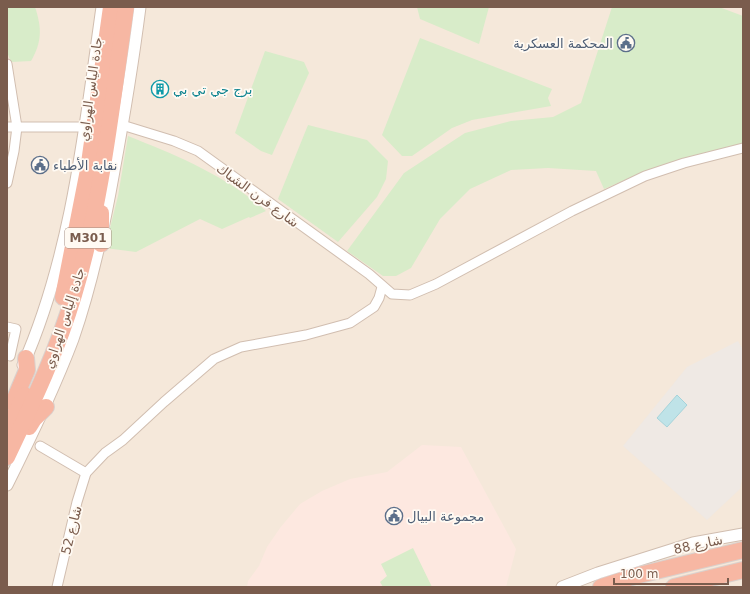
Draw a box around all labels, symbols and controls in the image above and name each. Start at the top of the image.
public building icon: المحكمة العسكرية [616,33,636,53]
street label: جادة الياس الهراوي [76,36,106,142]
place label: المحكمة العسكرية [513,36,613,52]
building icon: برج جي تي بي [150,79,170,99]
place label: برج جي تي بي [173,82,252,98]
public building icon: نقابة الأطباء [30,155,50,175]
place label: نقابة الأطباء [53,157,117,173]
street label: شارع فرن الشباك [213,161,302,231]
road number: M301 [65,228,111,248]
street label: جادة إلياس الهراوي [41,266,89,371]
street label: شارع 52 [58,504,86,556]
public building icon: مجموعة البيال [384,506,404,526]
place label: مجموعة البيال [407,509,484,525]
street label: شارع 88 [672,532,724,558]
scale bar [614,560,728,586]
text: 100 m [620,567,658,581]

